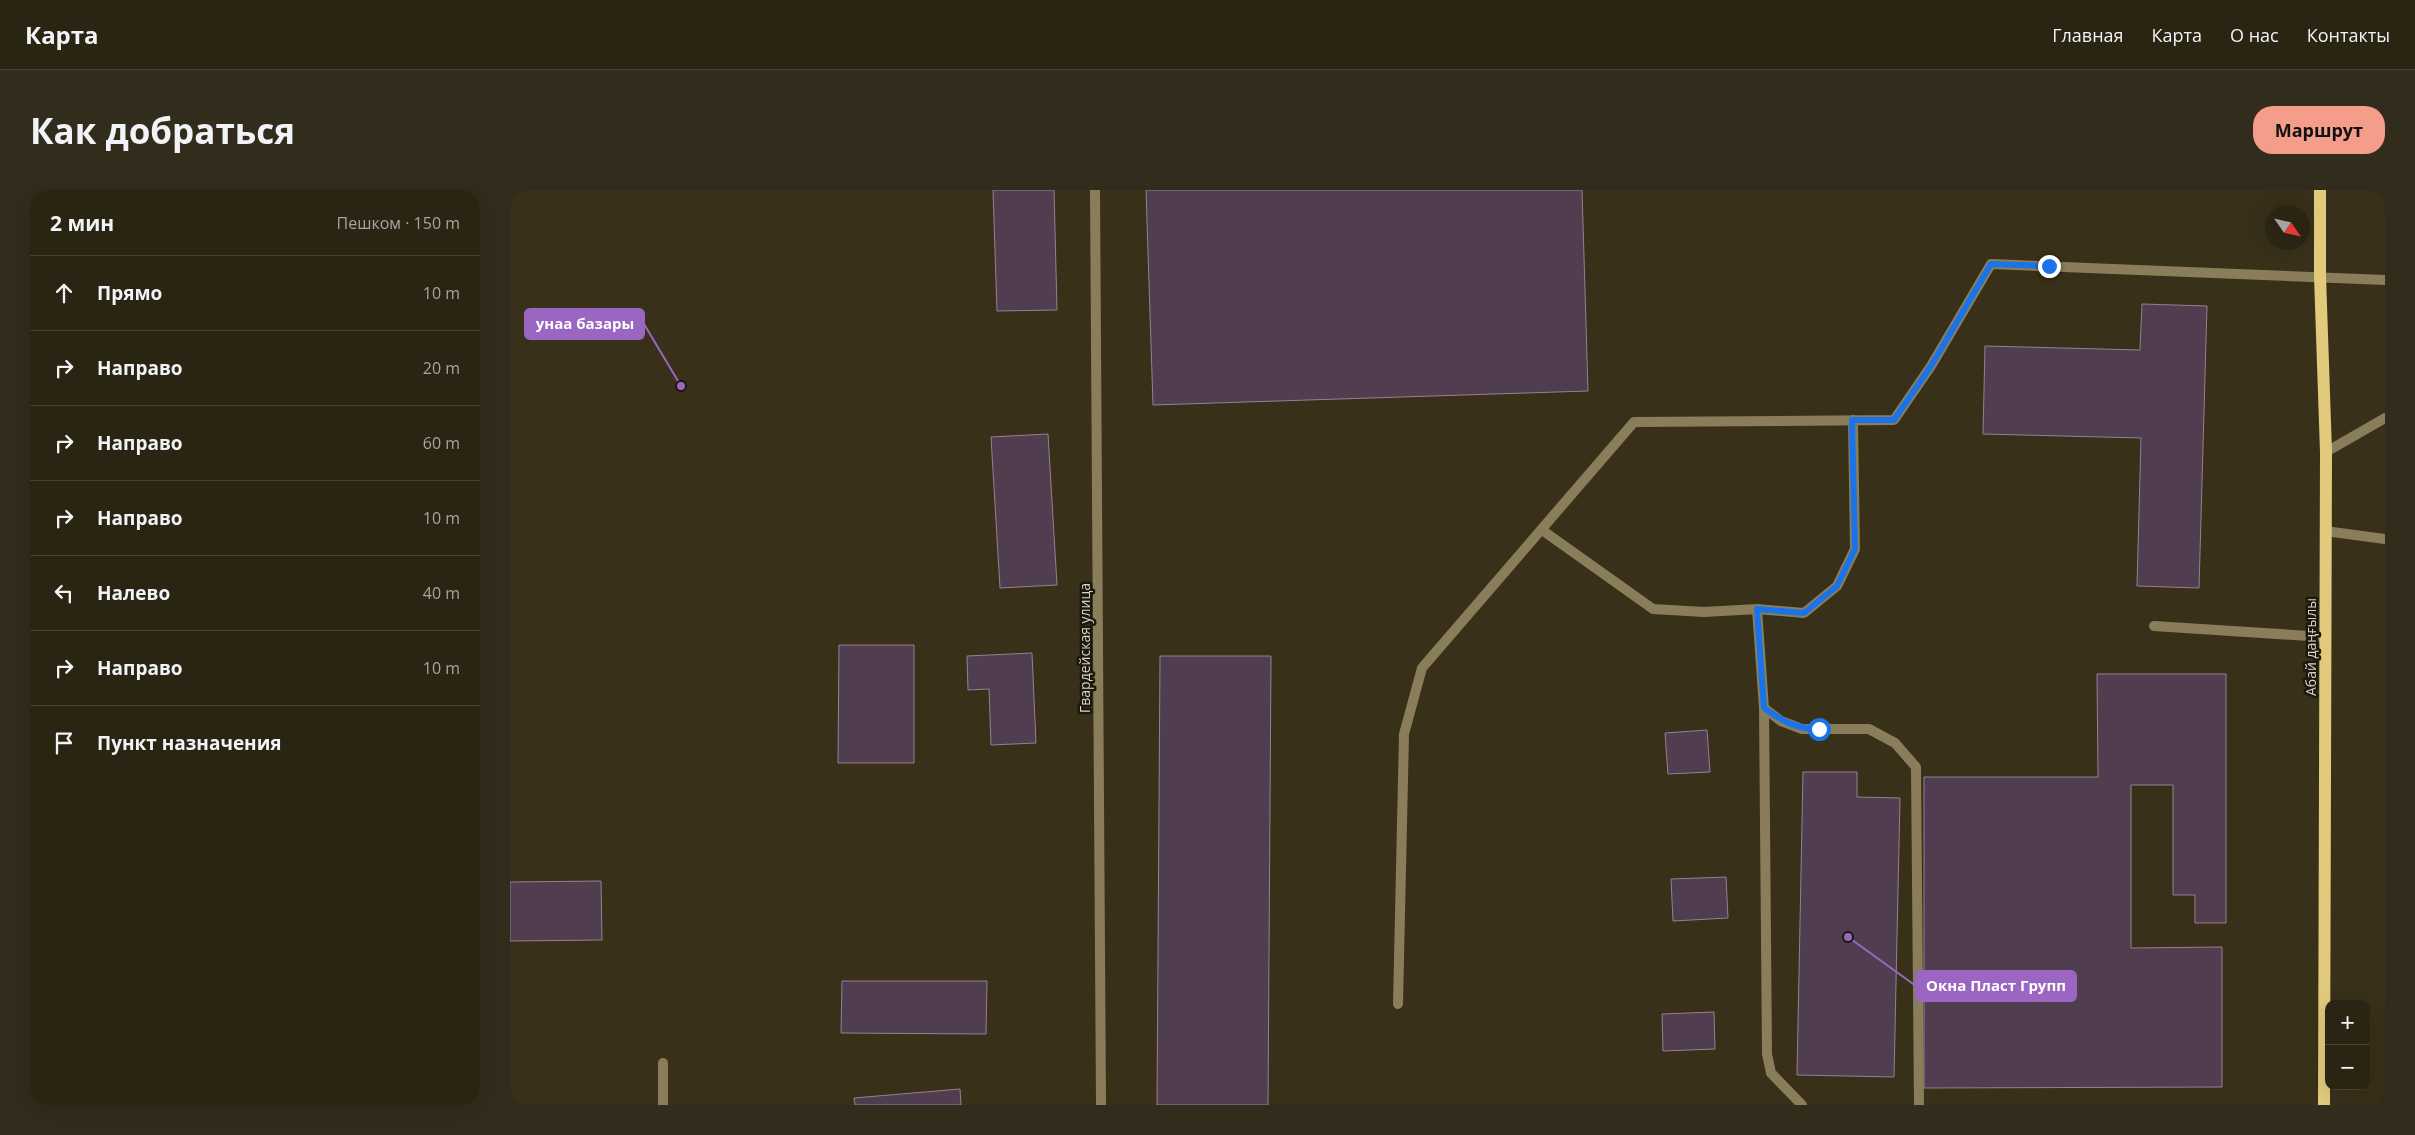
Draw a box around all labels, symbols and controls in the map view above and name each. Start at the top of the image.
text: Карта [25,18,99,51]
text: Главная [2052,23,2124,47]
text: Карта [2152,23,2202,47]
text: О нас [2230,23,2279,47]
text: Контакты [2307,23,2390,47]
button: Маршрут [2253,106,2385,154]
text: Как добраться [30,107,295,154]
north arrow [2265,205,2310,250]
text: 2 мин [50,209,114,237]
text: Пешком · 150 m [337,212,460,234]
route end [2038,255,2061,278]
icon: ahead [50,279,78,307]
text: Прямо [97,280,162,306]
text: 10 m [423,282,460,304]
callout: унаа базары [525,309,644,339]
text: унаа базары [536,313,634,333]
icon: right [50,354,78,382]
text: Направо [97,355,183,381]
text: 20 m [423,357,460,379]
icon: right [50,429,78,457]
text: Направо [97,430,183,456]
text: 60 m [423,432,460,454]
icon: right [50,504,78,532]
text: Направо [97,505,183,531]
text: 10 m [423,507,460,529]
icon: left [50,579,78,607]
text: Налево [97,580,170,606]
text: 40 m [423,582,460,604]
street label: Гвардейская улица [1075,583,1094,713]
street label: Абай даңғылы [2301,598,2320,696]
icon: right [50,654,78,682]
text: Направо [97,655,183,681]
text: 10 m [423,657,460,679]
route start [1808,718,1831,741]
icon: arrive [50,729,78,757]
text: Пункт назначения [97,730,282,756]
callout: Окна Пласт Групп [1916,971,2076,1001]
text: Окна Пласт Групп [1926,975,2066,995]
map controls [2325,1000,2370,1090]
button: + [2325,1000,2370,1045]
button: − [2325,1045,2370,1090]

